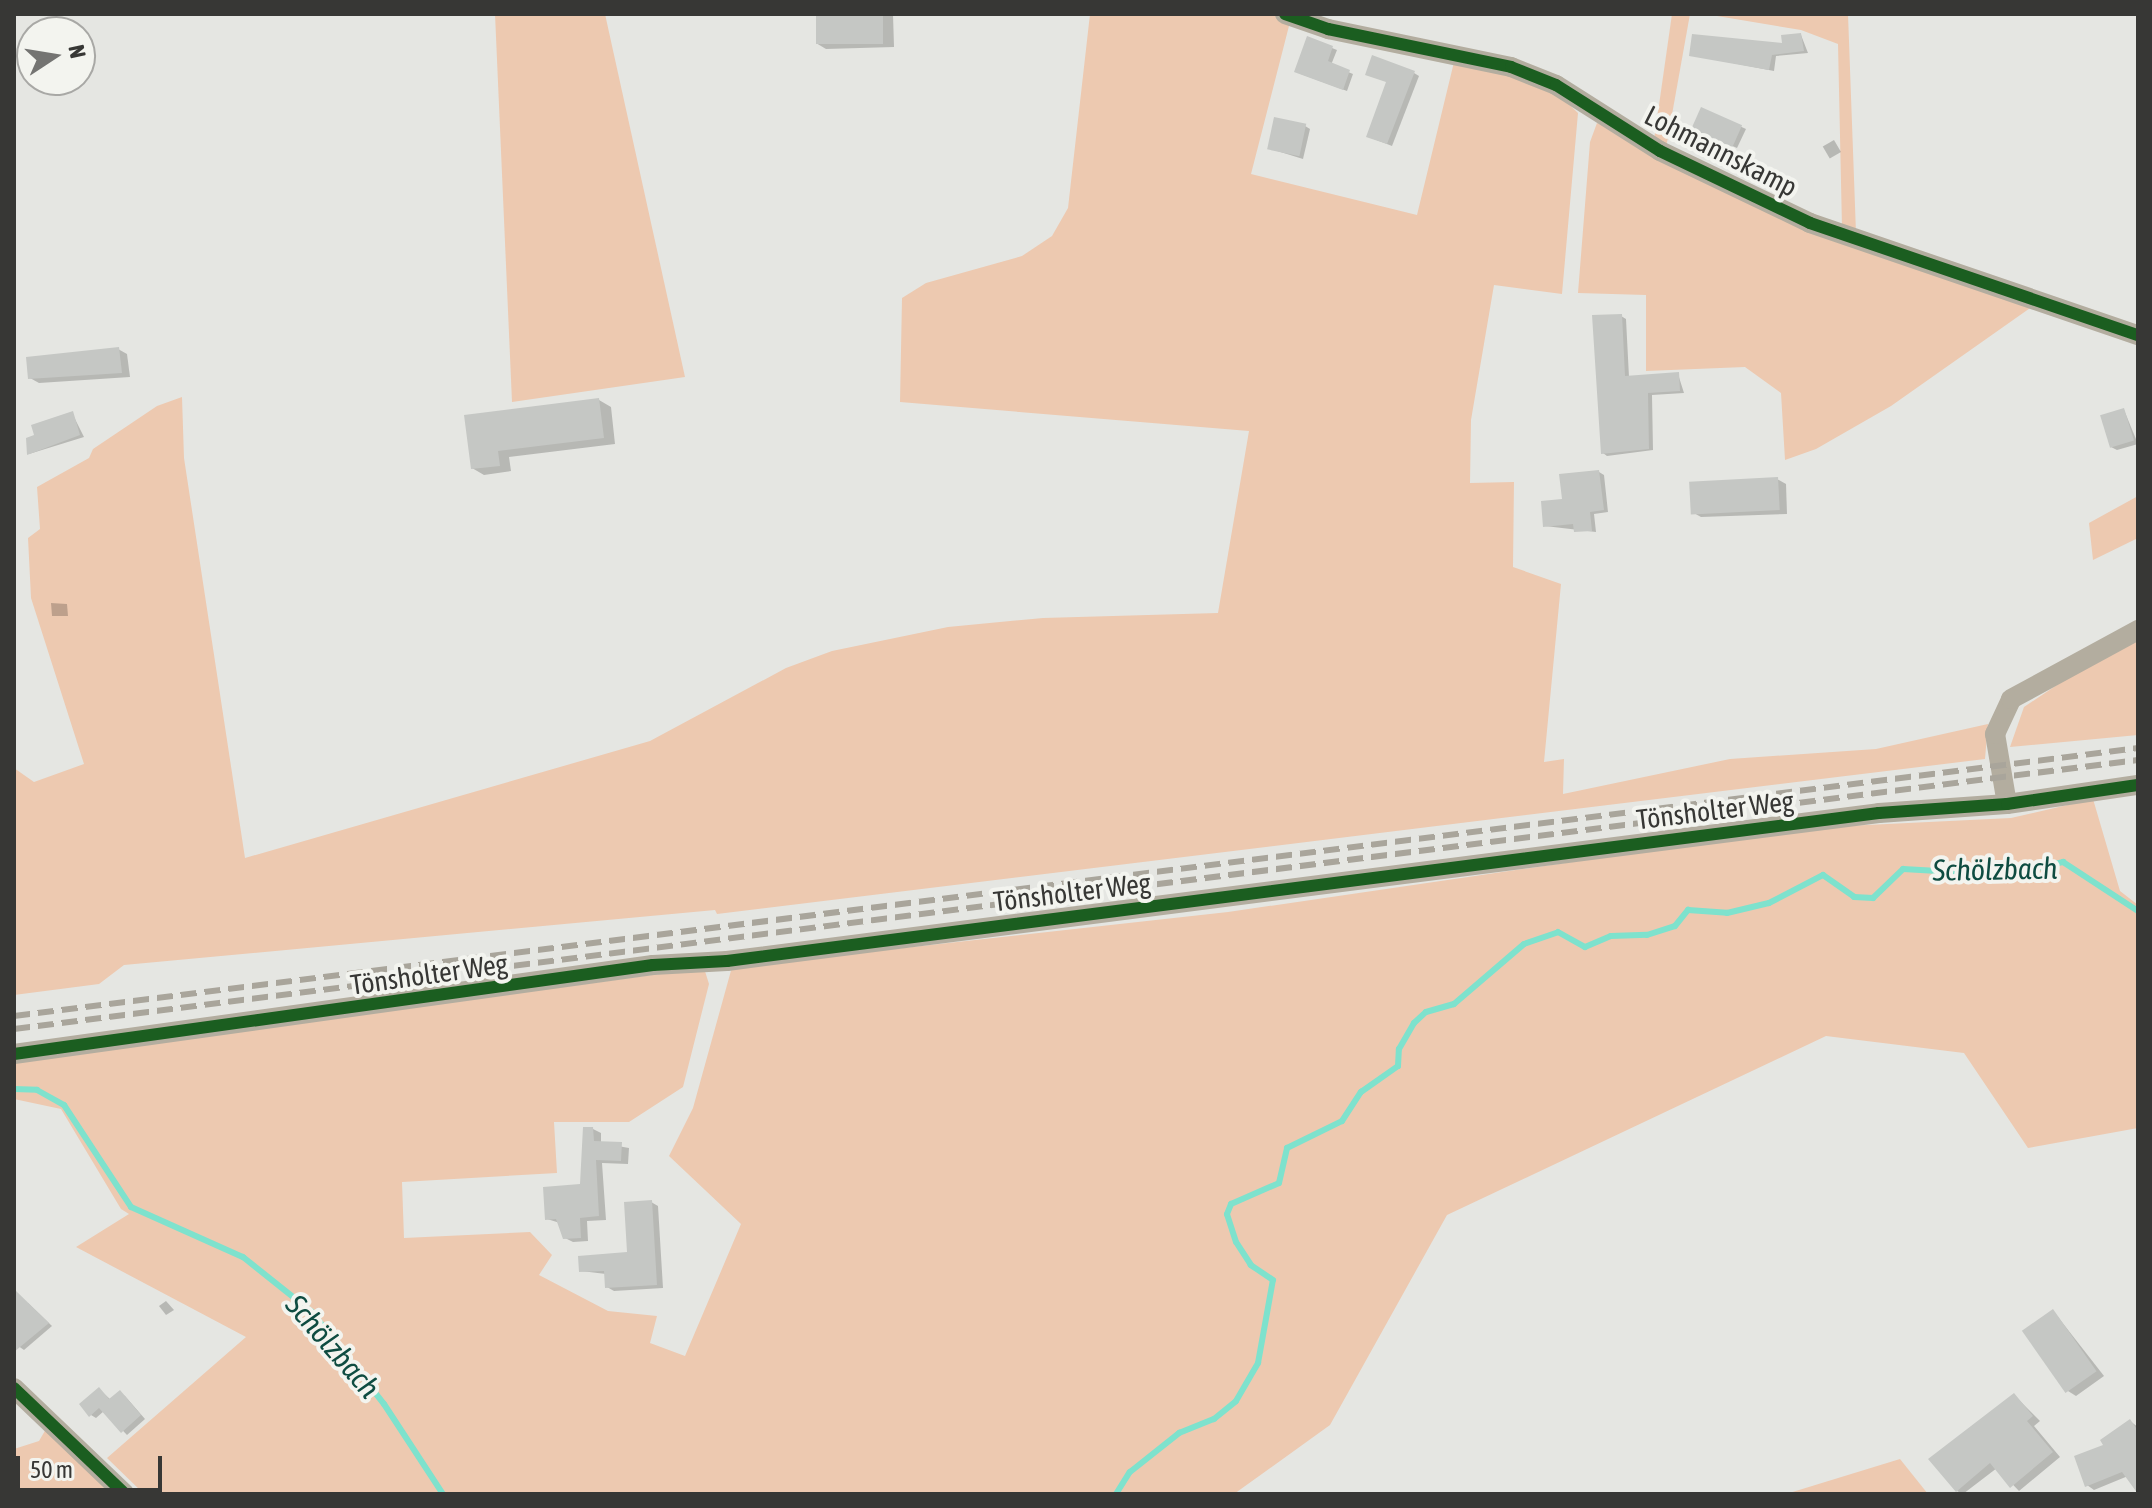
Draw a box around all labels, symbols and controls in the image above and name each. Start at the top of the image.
north arrow [16,16,96,96]
text: N [63,42,92,60]
street label: Lohmannskamp [1639,98,1803,204]
street label: Tönsholter Weg [1634,784,1796,836]
water label: Schölzbach [1932,850,2058,888]
street label: Tönsholter Weg [991,866,1153,918]
street label: Tönsholter Weg [348,946,510,1002]
water label: Schölzbach [278,1287,388,1405]
scale bar [20,1440,166,1490]
text: 50 m [30,1456,73,1483]

